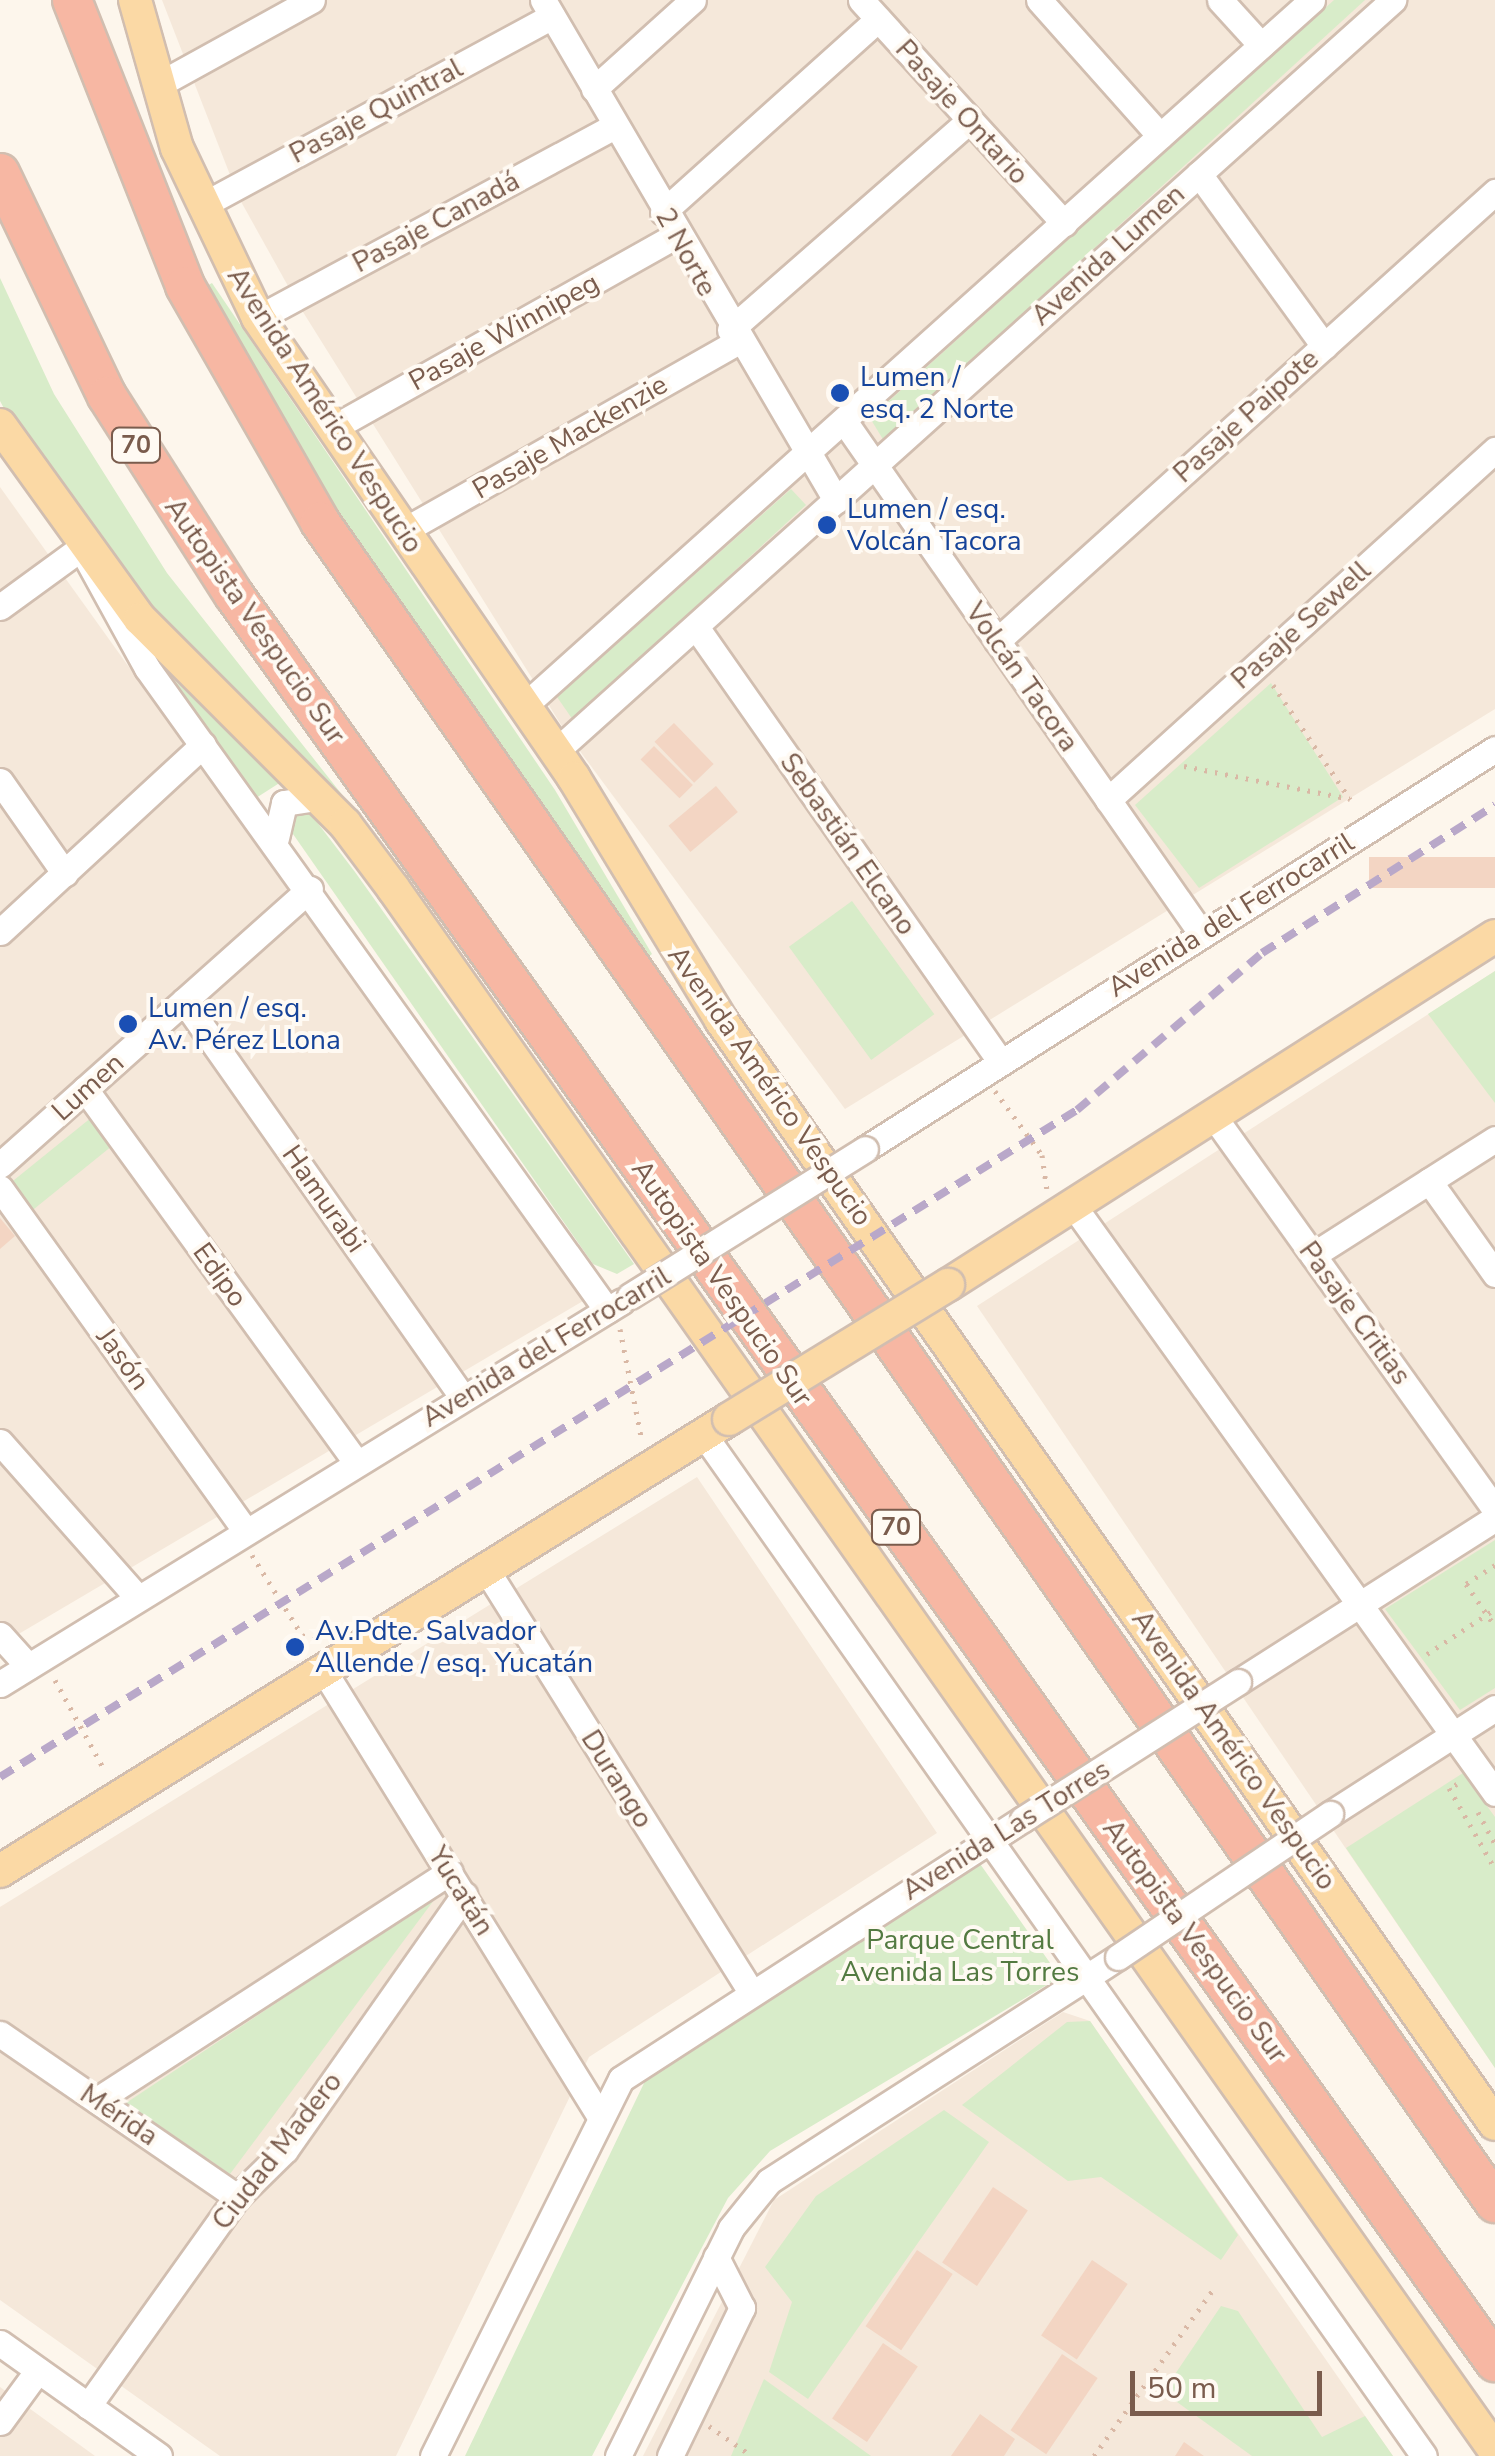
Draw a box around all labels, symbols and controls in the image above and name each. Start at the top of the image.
street label: Pasaje Ontario [888,33,1036,191]
street label: Pasaje Quintral [284,51,468,171]
street label: Pasaje Canadá [347,164,525,280]
street label: Avenida Lumen [1024,177,1192,333]
street label: 2 Norte [648,202,724,302]
street label: Avenida Américo Vespucio [220,261,430,559]
street label: Pasaje Winnipeg [403,266,605,398]
street label: Pasaje Paipote [1167,342,1325,490]
place label: Lumen / esq. 2 Norte [860,360,1014,426]
street label: Pasaje Mackenzie [467,368,673,506]
marker: Lumen / esq. 2 Norte [829,382,851,404]
road number: 70 [111,425,161,465]
street label: Autopista Vespucio Sur [157,492,353,750]
place label: Lumen / esq. Volcán Tacora [847,492,1022,558]
marker: Lumen / esq. Volcán Tacora [816,514,838,536]
street label: Pasaje Sewell [1224,554,1378,696]
street label: Volcán Tacora [958,596,1086,758]
street label: Sebastián Elcano [773,747,923,941]
street label: Avenida del Ferrocarril [1102,826,1360,1004]
street label: Avenida Américo Vespucio [660,940,880,1232]
place label: Lumen / esq. Av. Pérez Llona [148,991,341,1057]
marker: Lumen / esq. Av. Pérez Llona [117,1013,139,1035]
street label: Lumen [45,1046,131,1128]
street label: Hamurabi [275,1139,373,1259]
street label: Autopista Vespucio Sur [624,1154,820,1412]
street label: Pasaje Critias [1292,1235,1418,1391]
street label: Edipo [186,1236,254,1314]
street label: Avenida del Ferrocarril [416,1259,676,1435]
street label: Jasón [89,1321,157,1397]
road number: 70 [871,1507,921,1547]
street label: Avenida Américo Vespucio [1124,1604,1344,1896]
place label: Av.Pdte. Salvador Allende / esq. Yucatán [315,1614,593,1680]
marker: Av.Pdte. Salvador Allende / esq. Yucatán [284,1636,306,1658]
street label: Durango [574,1724,660,1834]
street label: Avenida Las Torres [896,1752,1116,1908]
street label: Autopista Vespucio Sur [1095,1813,1295,2069]
street label: Yucatán [421,1840,501,1942]
park label: Parque Central Avenida Las Torres [841,1923,1079,1989]
street label: Ciudad Madero [205,2065,349,2237]
street label: Mérida [74,2077,164,2153]
scale bar [1135,2351,1328,2413]
text: 50 m [1147,2368,1216,2409]

